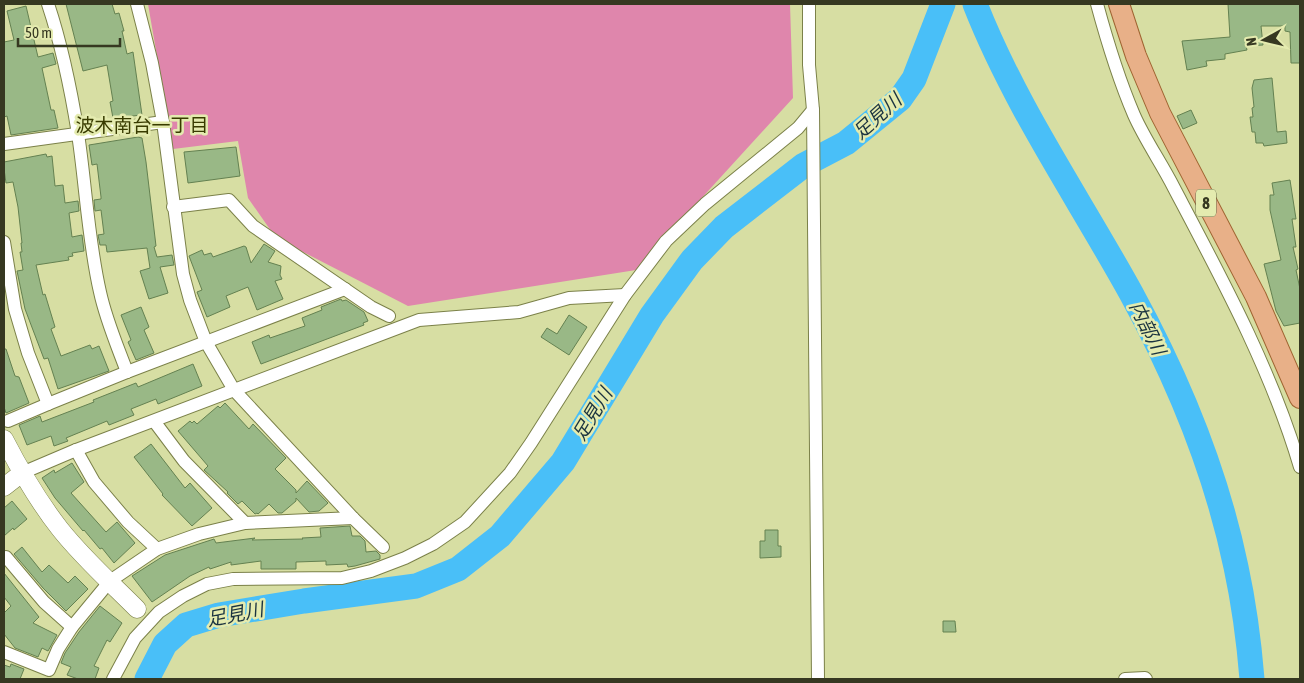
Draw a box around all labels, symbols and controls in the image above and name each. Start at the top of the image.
scale bar [18,15,120,47]
north arrow [1239,15,1289,65]
text: 50 m [25,24,52,41]
text: N [1243,37,1260,47]
water label: 足見川 [848,87,907,143]
district label: 波木南台一丁目 [75,114,209,136]
road number: 8 [1196,190,1216,217]
water label: 内部川 [1126,298,1171,360]
water label: 足見川 [568,382,617,444]
water label: 足見川 [205,597,267,630]

